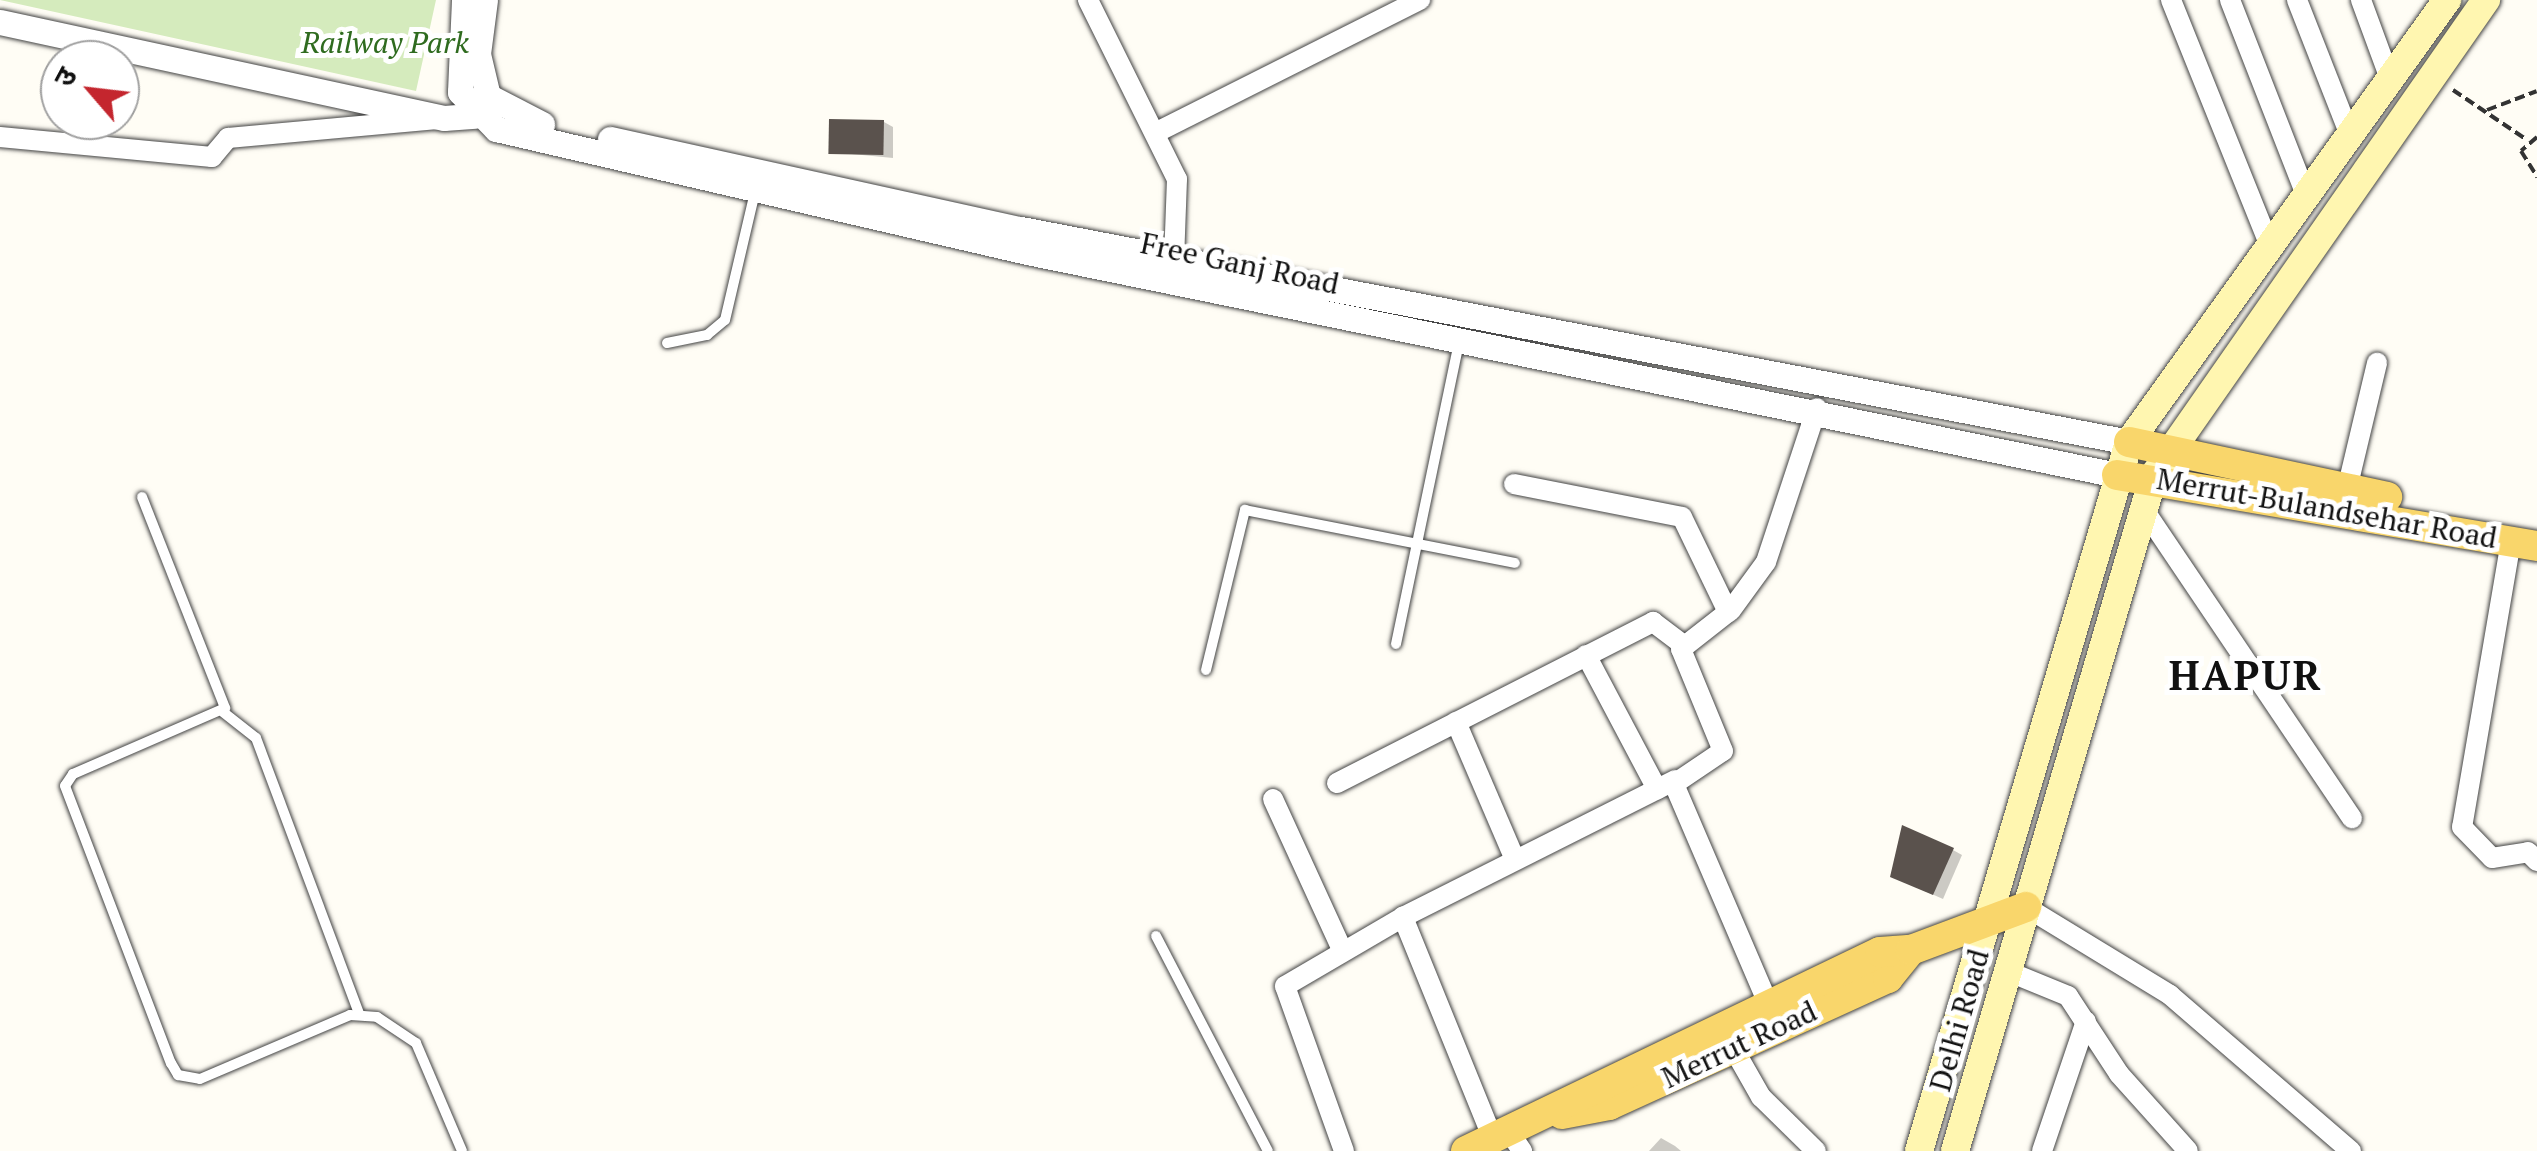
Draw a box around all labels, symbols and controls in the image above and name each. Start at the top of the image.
park label: Railway Park [301,24,469,60]
north arrow [40,40,140,140]
text: उ [45,61,85,93]
street label: Free Ganj Road [1138,224,1342,302]
street label: Merrut-Bulandsehar Road [2154,460,2500,556]
district label: HAPUR [2169,651,2323,699]
street label: Delhi Road [1922,945,1996,1095]
street label: Merrut Road [1656,992,1822,1096]

